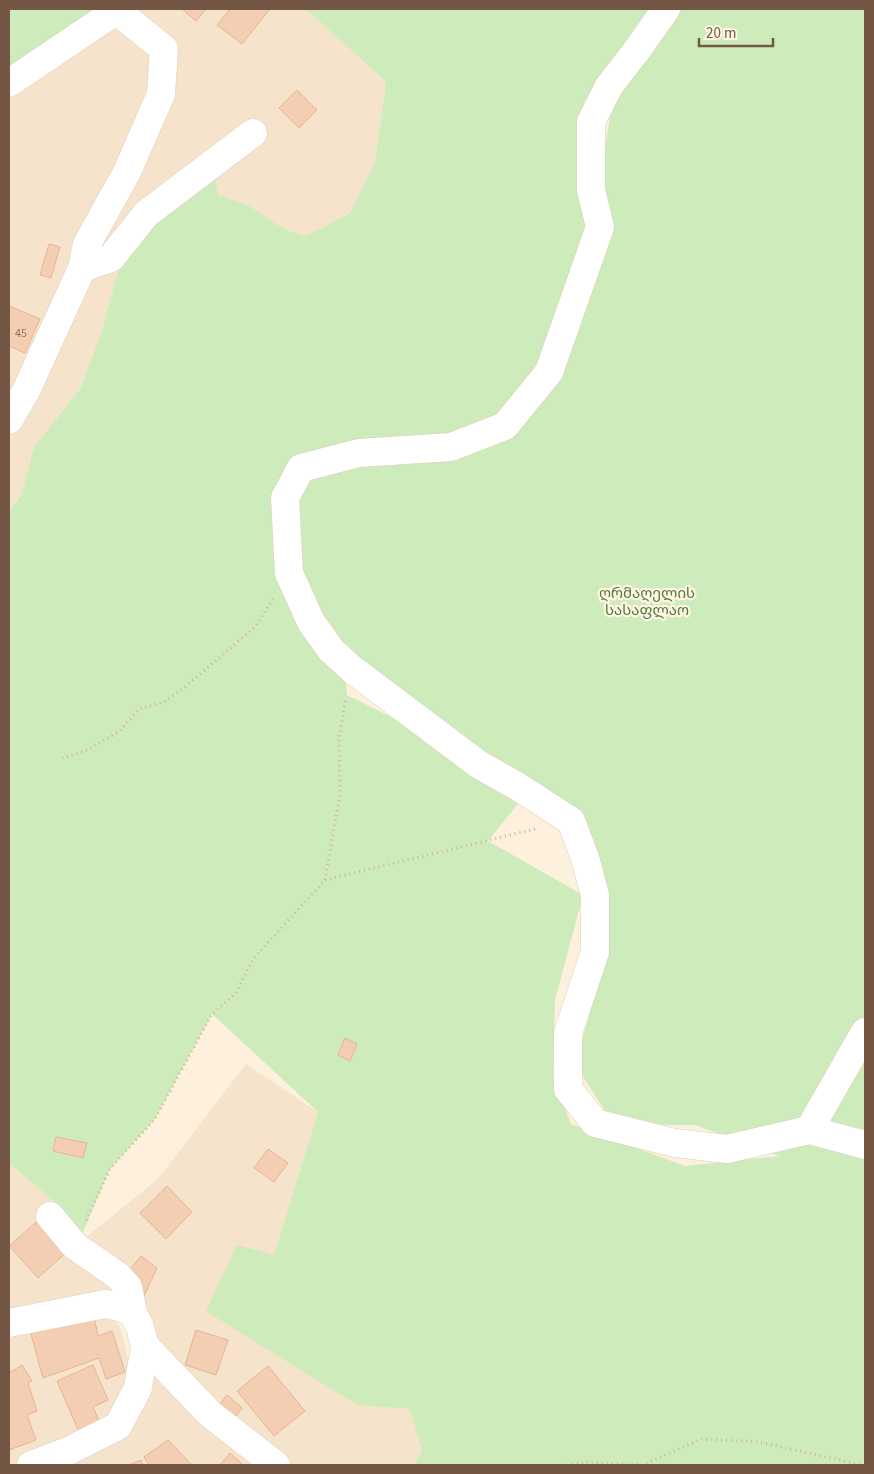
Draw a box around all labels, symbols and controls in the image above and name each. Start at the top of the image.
scale bar [699,15,773,47]
text: 20 m [706,23,736,44]
house number: 45 [15,325,27,342]
park label: ღრმაღელის სასაფლაო [599,583,695,621]

